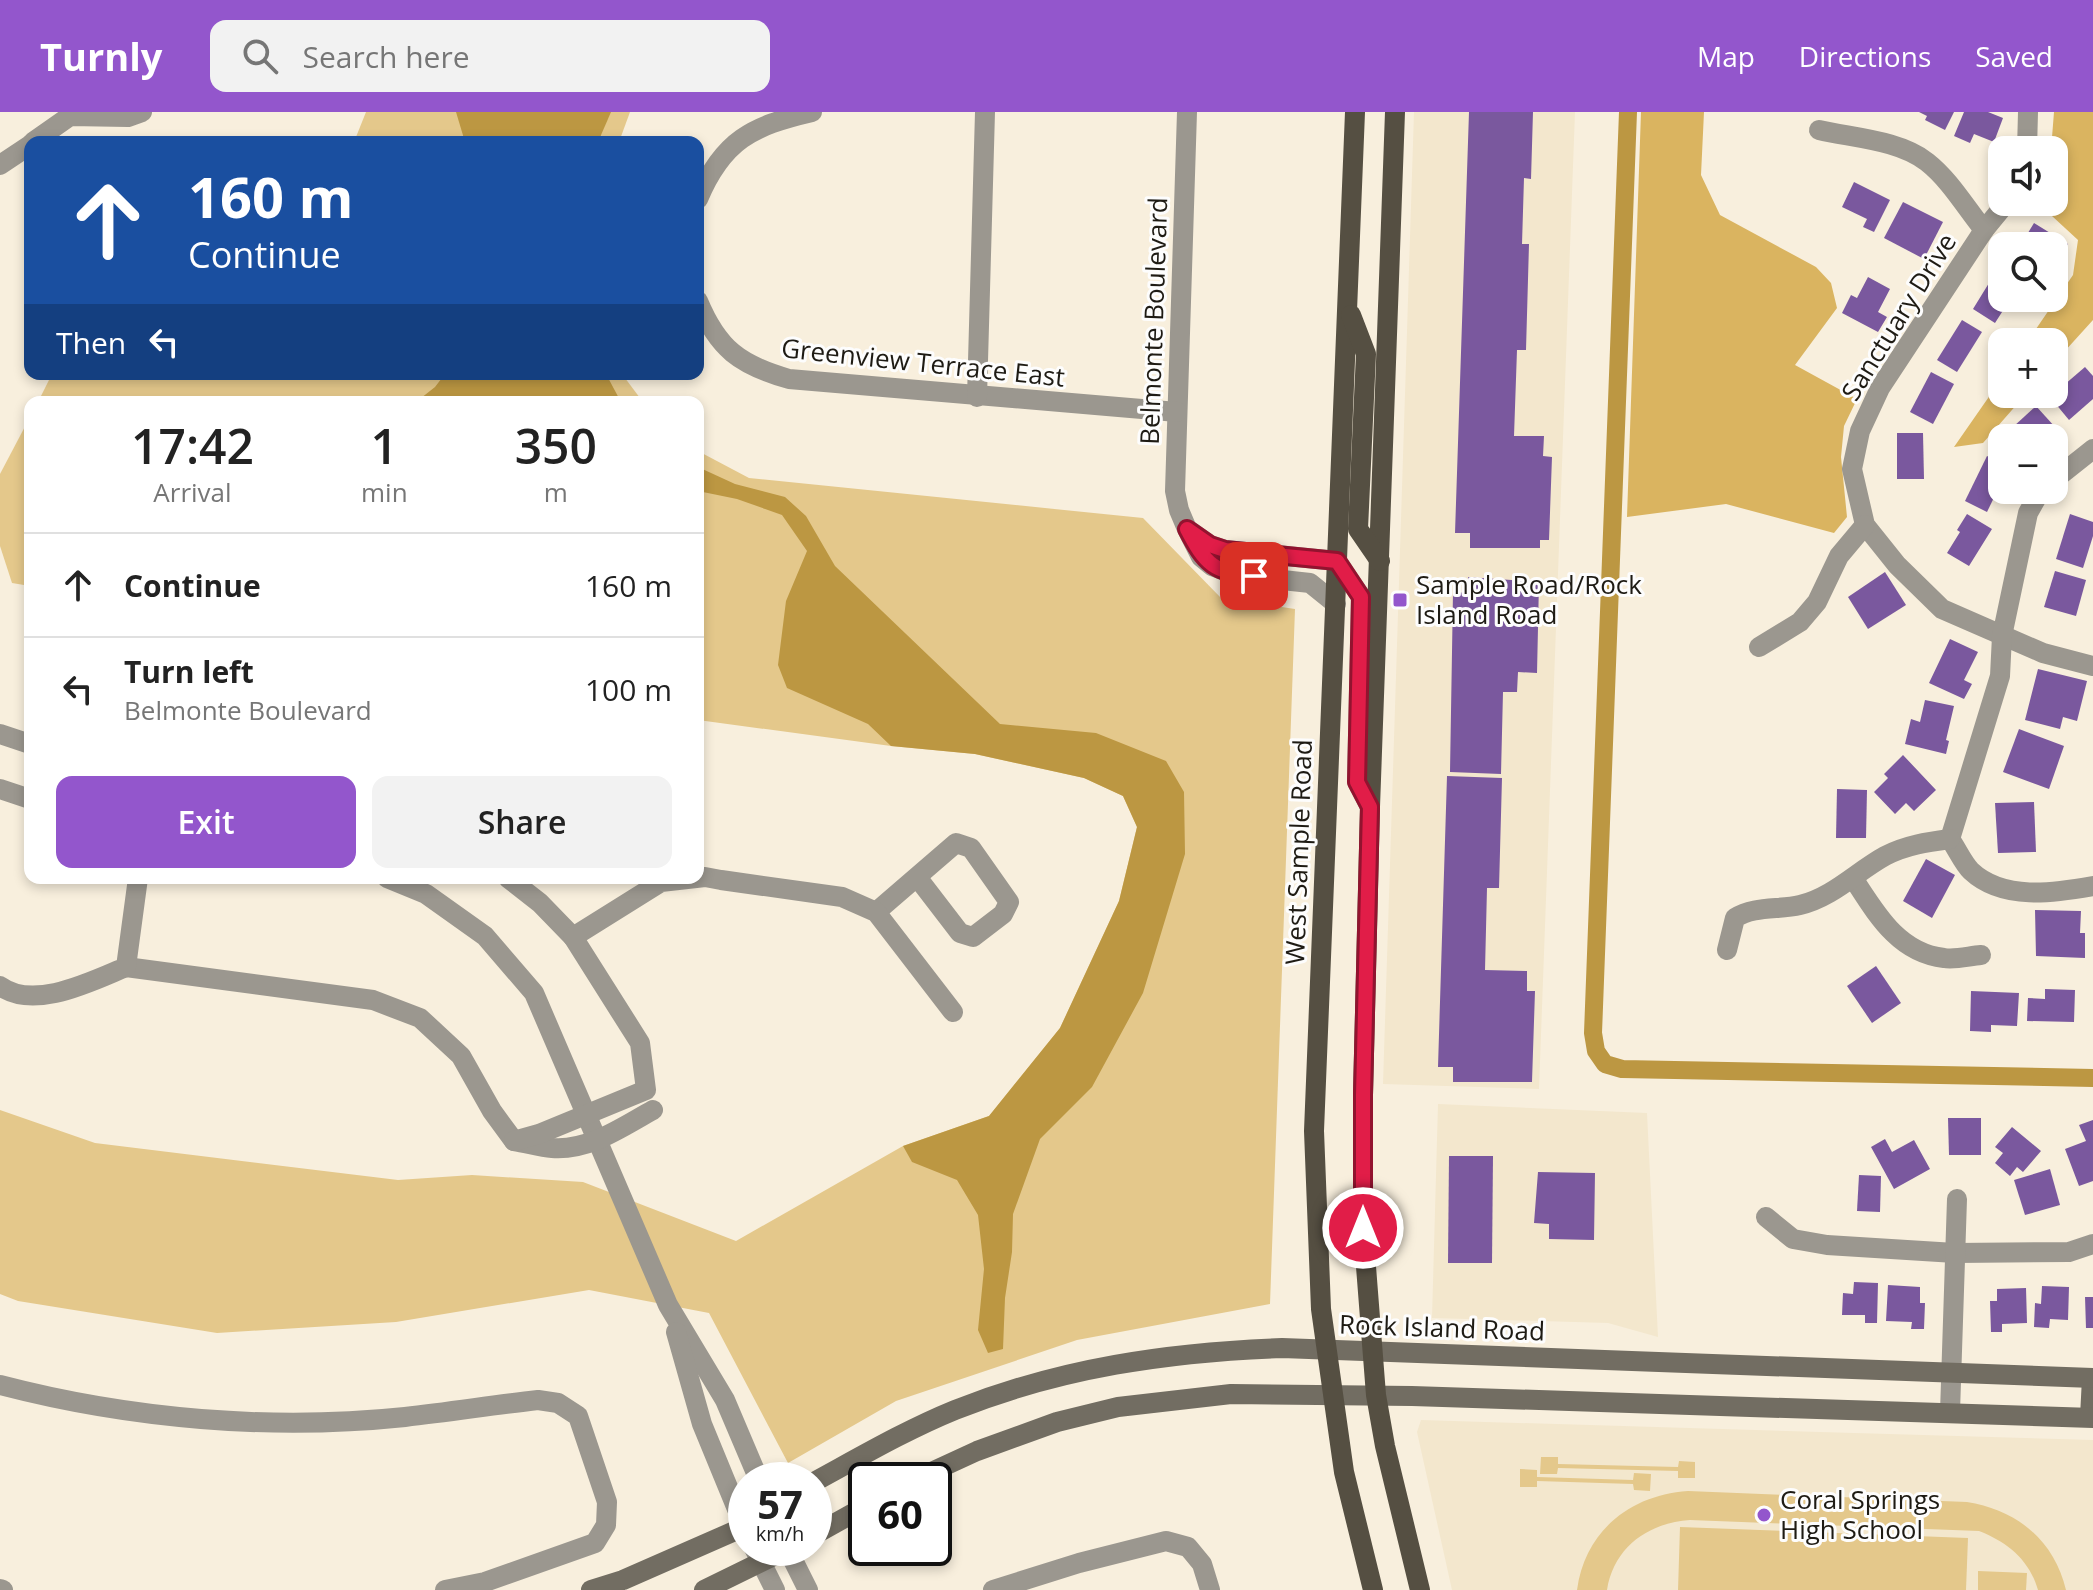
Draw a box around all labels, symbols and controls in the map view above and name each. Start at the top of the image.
search box [210,20,770,92]
text: Turnly [40,30,162,82]
icon: search [238,34,282,78]
text: Search here [302,36,470,77]
text: Map [1697,37,1755,75]
text: Directions [1799,37,1931,75]
text: Saved [1975,37,2053,75]
map controls [1988,136,2068,504]
button: sound [1988,136,2068,216]
text: 160 m [188,158,354,234]
icon: ahead [56,168,160,272]
street label: Belmonte Boulevard [1131,197,1175,445]
street label: Sanctuary Drive [1832,226,1964,407]
text: Continue [188,230,341,279]
button: search [1988,232,2068,312]
icon: left [142,320,186,364]
text: Then [56,322,126,363]
button: + [1988,328,2068,408]
street label: Greenview Terrace East [780,329,1067,395]
text: 17:42 [131,413,254,478]
text: 1 [371,413,398,478]
text: 350 [515,413,597,478]
button: − [1988,424,2068,504]
text: Arrival [153,474,232,510]
text: min [361,474,408,510]
text: m [544,474,568,510]
pin [1220,542,1288,610]
icon: arrive [1232,554,1276,598]
icon: ahead [56,563,100,607]
text: Continue [124,565,261,606]
text: 160 m [585,565,672,606]
place label: Sample Road/Rock Island Road [1416,566,1642,632]
marker: Sample Road/Rock Island Road [1391,591,1409,609]
text: Turn left [124,651,254,692]
icon: left [56,667,100,711]
text: 100 m [585,669,672,710]
text: Belmonte Boulevard [124,692,372,728]
street label: West Sample Road [1276,739,1320,965]
button: Exit [56,776,356,868]
button: Share [372,776,672,868]
position arrow [1321,1186,1405,1270]
street label: Rock Island Road [1339,1305,1546,1349]
speed limit sign: 60 [848,1462,952,1566]
text: 57 [757,1476,803,1531]
place label: Coral Springs High School [1780,1481,1940,1547]
marker: Coral Springs High School [1755,1506,1773,1524]
text: km/h [756,1520,804,1547]

